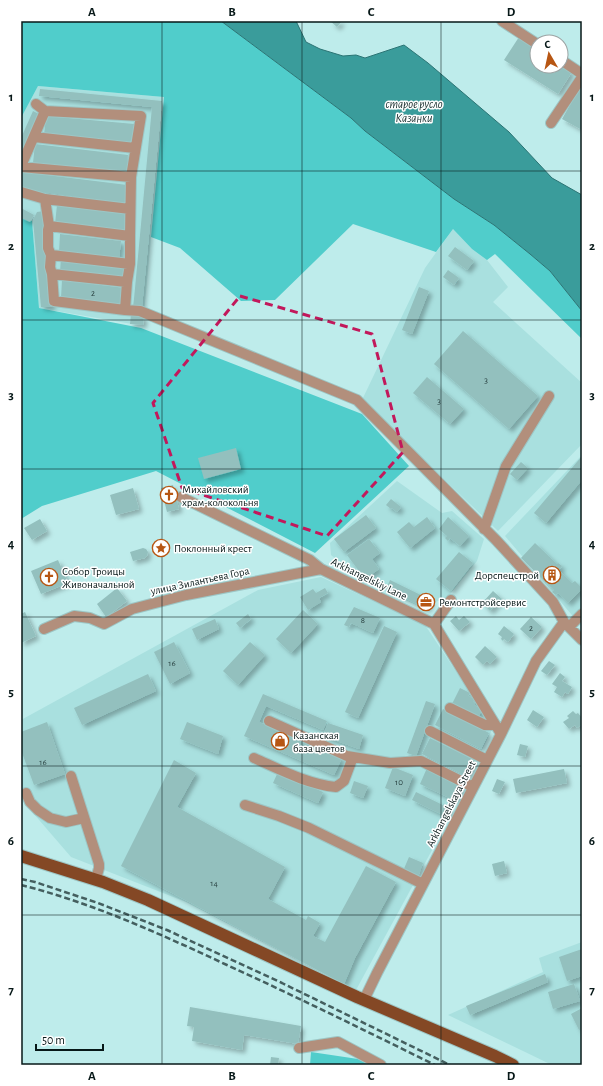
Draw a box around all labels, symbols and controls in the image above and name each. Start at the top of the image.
text: A [88,6,96,19]
text: B [228,6,236,19]
text: C [368,6,375,19]
text: D [507,6,516,19]
north arrow [529,34,569,74]
text: С [544,39,551,51]
text: 1 [9,91,13,104]
text: 1 [590,91,594,104]
water label: старое русло Казанки [385,98,443,124]
text: 2 [8,240,14,253]
text: 2 [589,240,595,253]
house number: 2 [91,289,95,298]
house number: 3 [484,376,488,385]
text: 3 [8,389,14,402]
text: 3 [589,389,595,402]
house number: 3 [437,397,441,406]
place label: Михайловский храм-колокольня [182,484,259,508]
church icon: Михайловский храм-колокольня [159,485,179,505]
text: 4 [8,538,15,551]
place icon: Поклонный крест [151,538,171,558]
text: 4 [589,538,596,551]
place label: Поклонный крест [174,543,252,554]
street label: Arkhangelskiy Lane [329,556,409,602]
street label: улица Зилантьева Гора [149,565,250,597]
building icon: Дорспецстрой [542,565,562,585]
place label: Собор Троицы Живоначальной [62,566,135,590]
church icon: Собор Троицы Живоначальной [39,567,59,587]
place label: Дорспецстрой [475,570,539,581]
office icon: Ремонтстройсервис [416,592,436,612]
place label: Ремонтстройсервис [439,597,526,608]
house number: 8 [361,616,365,625]
house number: 2 [529,624,533,633]
house number: 16 [168,659,176,668]
text: 5 [8,686,14,699]
text: 5 [589,686,595,699]
place label: Казанская база цветов [293,730,345,754]
shop icon: Казанская база цветов [270,731,290,751]
house number: 16 [39,758,47,767]
street label: Arkhangelskaya Street [424,759,478,849]
house number: 10 [395,778,403,787]
text: 6 [8,835,14,848]
text: 6 [589,835,595,848]
house number: 14 [210,879,218,888]
text: 7 [8,984,14,997]
text: 7 [589,984,595,997]
scale bar [36,1026,103,1052]
text: 50 m [42,1034,65,1046]
text: A [88,1070,96,1083]
text: B [228,1070,236,1083]
text: C [368,1070,375,1083]
text: D [507,1070,516,1083]

